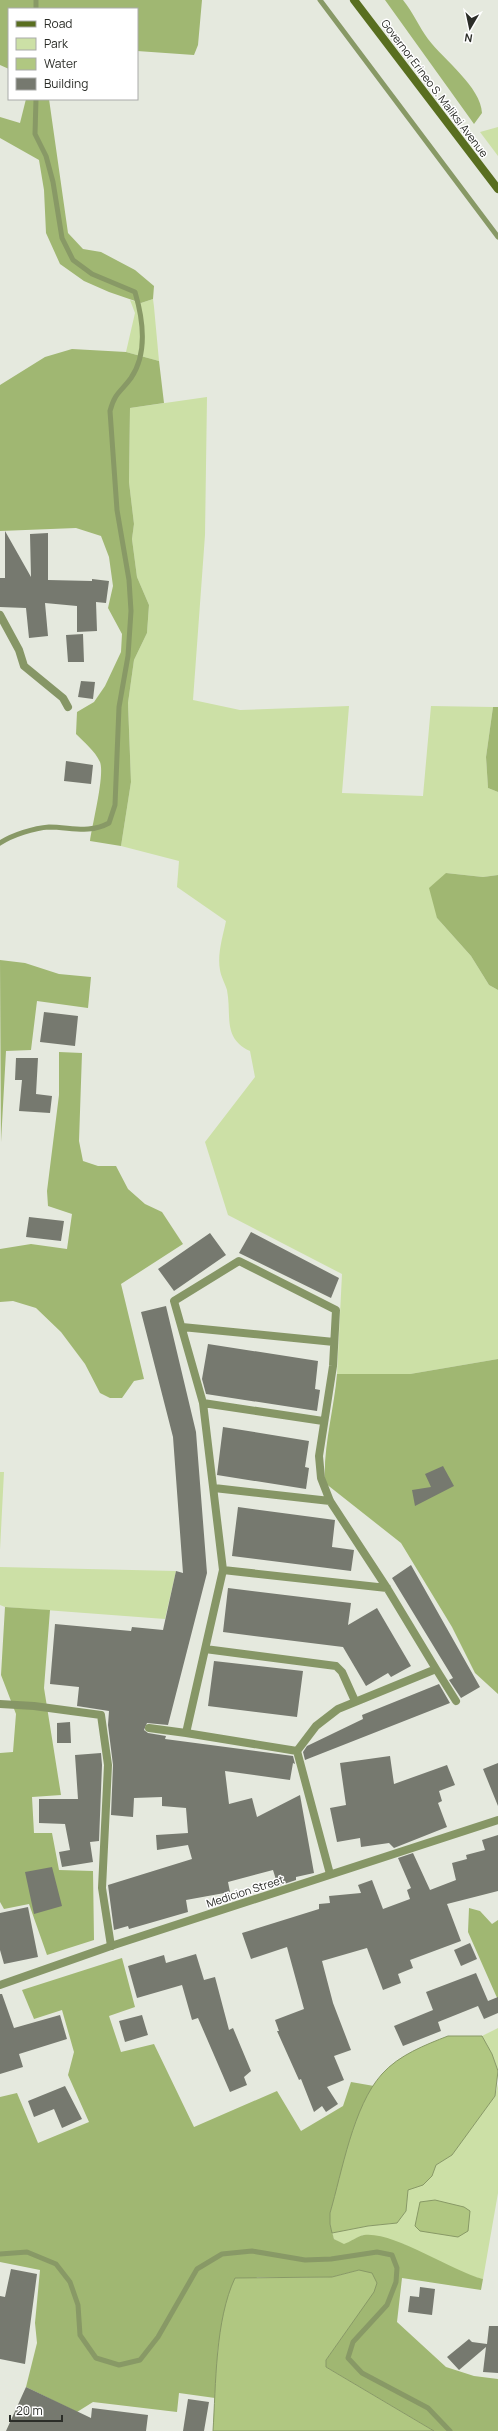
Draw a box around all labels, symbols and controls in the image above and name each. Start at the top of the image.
legend [8,8,138,100]
north arrow [450,8,490,48]
text: Road [44,15,72,32]
street label: Governor Erineo S. Maliksi Avenue [378,16,492,160]
text: N [463,30,473,46]
text: Park [44,35,69,52]
text: Water [44,55,78,72]
text: Building [44,75,88,92]
street label: Medicion Street [204,1871,286,1911]
scale bar [10,2397,62,2423]
text: 20 m [16,2402,43,2419]

